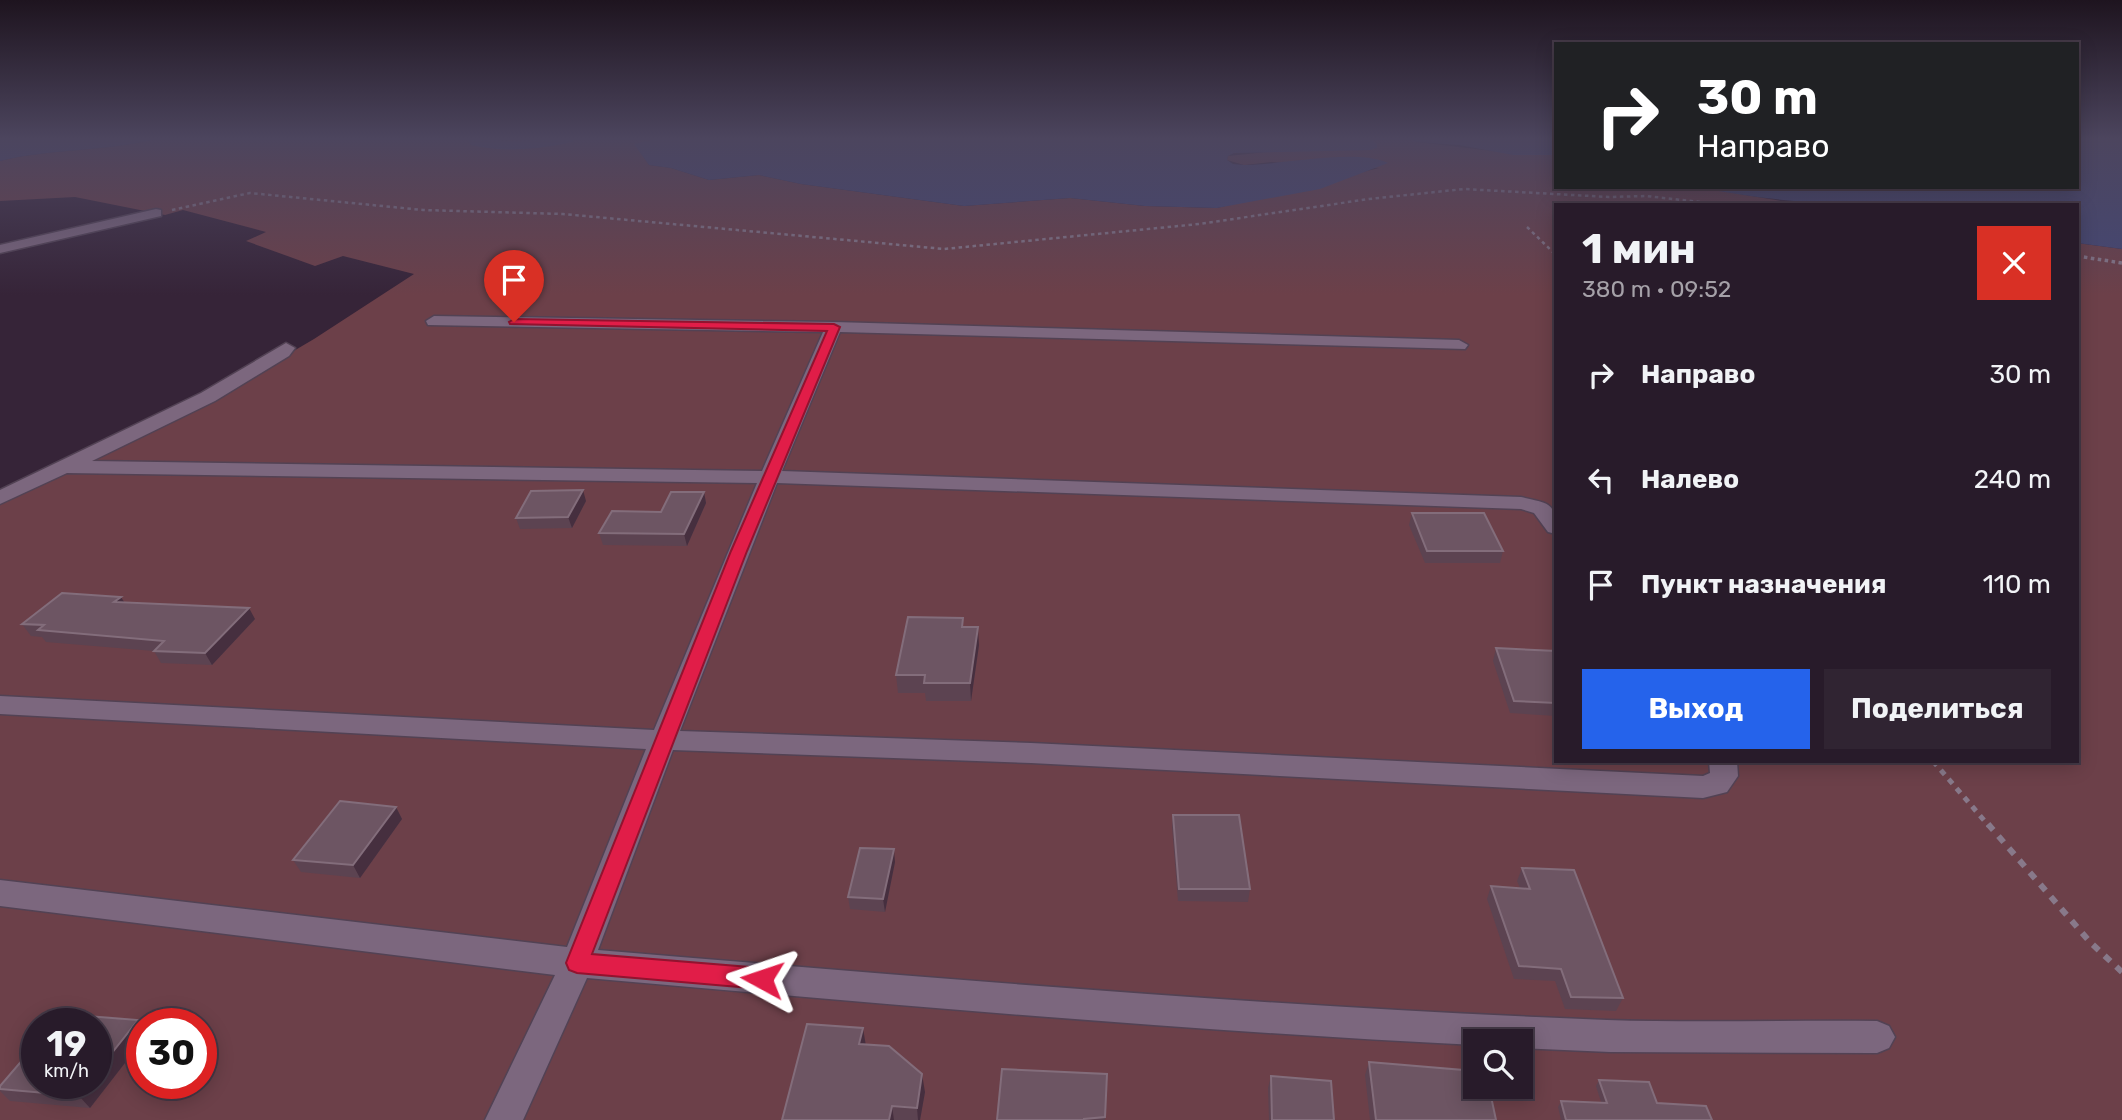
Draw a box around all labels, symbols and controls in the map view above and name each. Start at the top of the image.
text: 30 m [1697,68,1818,126]
icon: right [1582,70,1673,161]
text: Направо [1697,127,1830,165]
text: 1 мин [1582,224,1696,274]
button: close [1977,226,2051,300]
pin [484,250,544,322]
icon: arrive [495,261,533,299]
text: 380 m · 09:52 [1582,275,1731,303]
icon: right [1582,356,1620,394]
text: Направо [1641,359,1755,390]
text: 30 m [1989,359,2051,390]
icon: left [1582,461,1620,499]
text: Налево [1641,464,1739,495]
text: 240 m [1974,464,2051,495]
icon: arrive [1582,566,1620,604]
text: Пункт назначения [1641,569,1886,600]
text: 110 m [1983,569,2051,600]
button: Выход [1582,669,1810,749]
button: Поделиться [1824,669,2051,749]
position arrow [725,942,799,1016]
speed limit sign: 30 [126,1008,217,1099]
text: 19 [47,1023,86,1065]
map controls [1463,1029,1533,1099]
button: search [1463,1029,1533,1099]
text: km/h [44,1060,89,1082]

